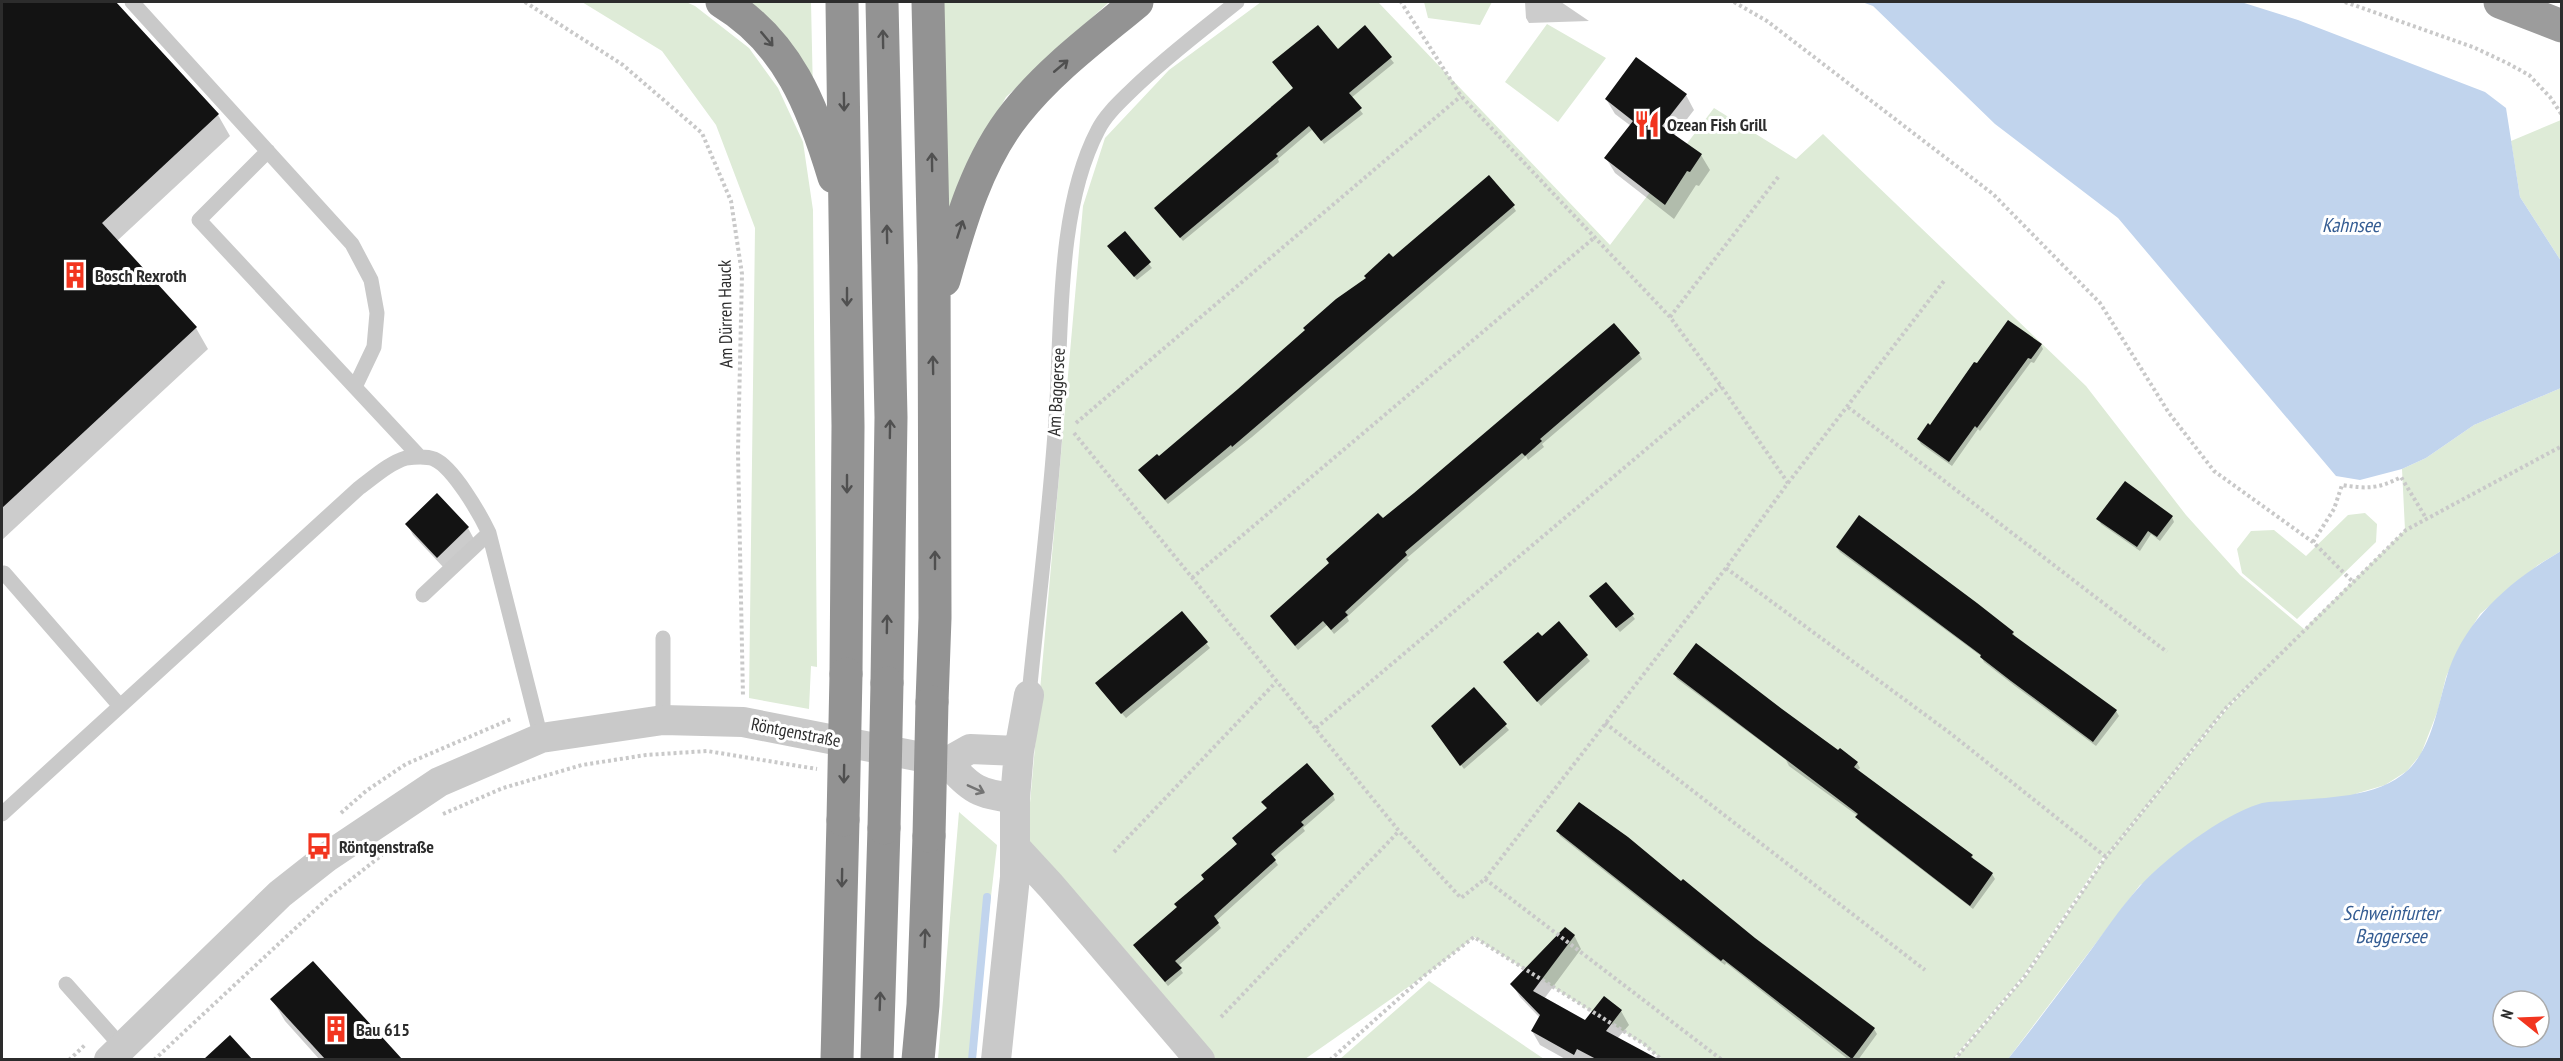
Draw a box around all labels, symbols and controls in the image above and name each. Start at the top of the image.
one-way arrow [877,30,889,50]
one-way arrow [760,31,774,46]
one-way arrow [1053,59,1069,72]
one-way arrow [838,91,850,111]
restaurant icon: Ozean Fish Grill [1632,109,1662,139]
place label: Ozean Fish Grill [1667,113,1768,136]
one-way arrow [926,152,937,172]
water label: Kahnsee [2322,212,2382,238]
one-way arrow [955,220,966,239]
one-way arrow [881,225,893,245]
building icon: Bosch Rexroth [60,260,90,290]
street label: Am Dürren Hauck [713,260,737,368]
place label: Bosch Rexroth [95,264,186,287]
one-way arrow [841,286,853,306]
street label: Am Baggersee [1042,347,1070,437]
one-way arrow [927,356,939,375]
one-way arrow [885,420,896,440]
one-way arrow [842,474,853,494]
one-way arrow [929,550,941,570]
one-way arrow [882,615,893,635]
street label: Röntgenstraße [749,712,843,752]
one-way arrow [838,764,850,784]
one-way arrow [967,784,985,795]
bus stop icon: Röntgenstraße [304,831,334,861]
place label: Röntgenstraße [339,835,434,858]
one-way arrow [836,868,847,888]
water label: Schweinfurter Baggersee [2343,900,2442,949]
one-way arrow [920,929,931,949]
north arrow [2491,989,2551,1049]
one-way arrow [874,992,885,1012]
text: N [2496,1007,2518,1022]
building icon: Bau 615 [321,1014,351,1044]
place label: Bau 615 [356,1018,410,1041]

